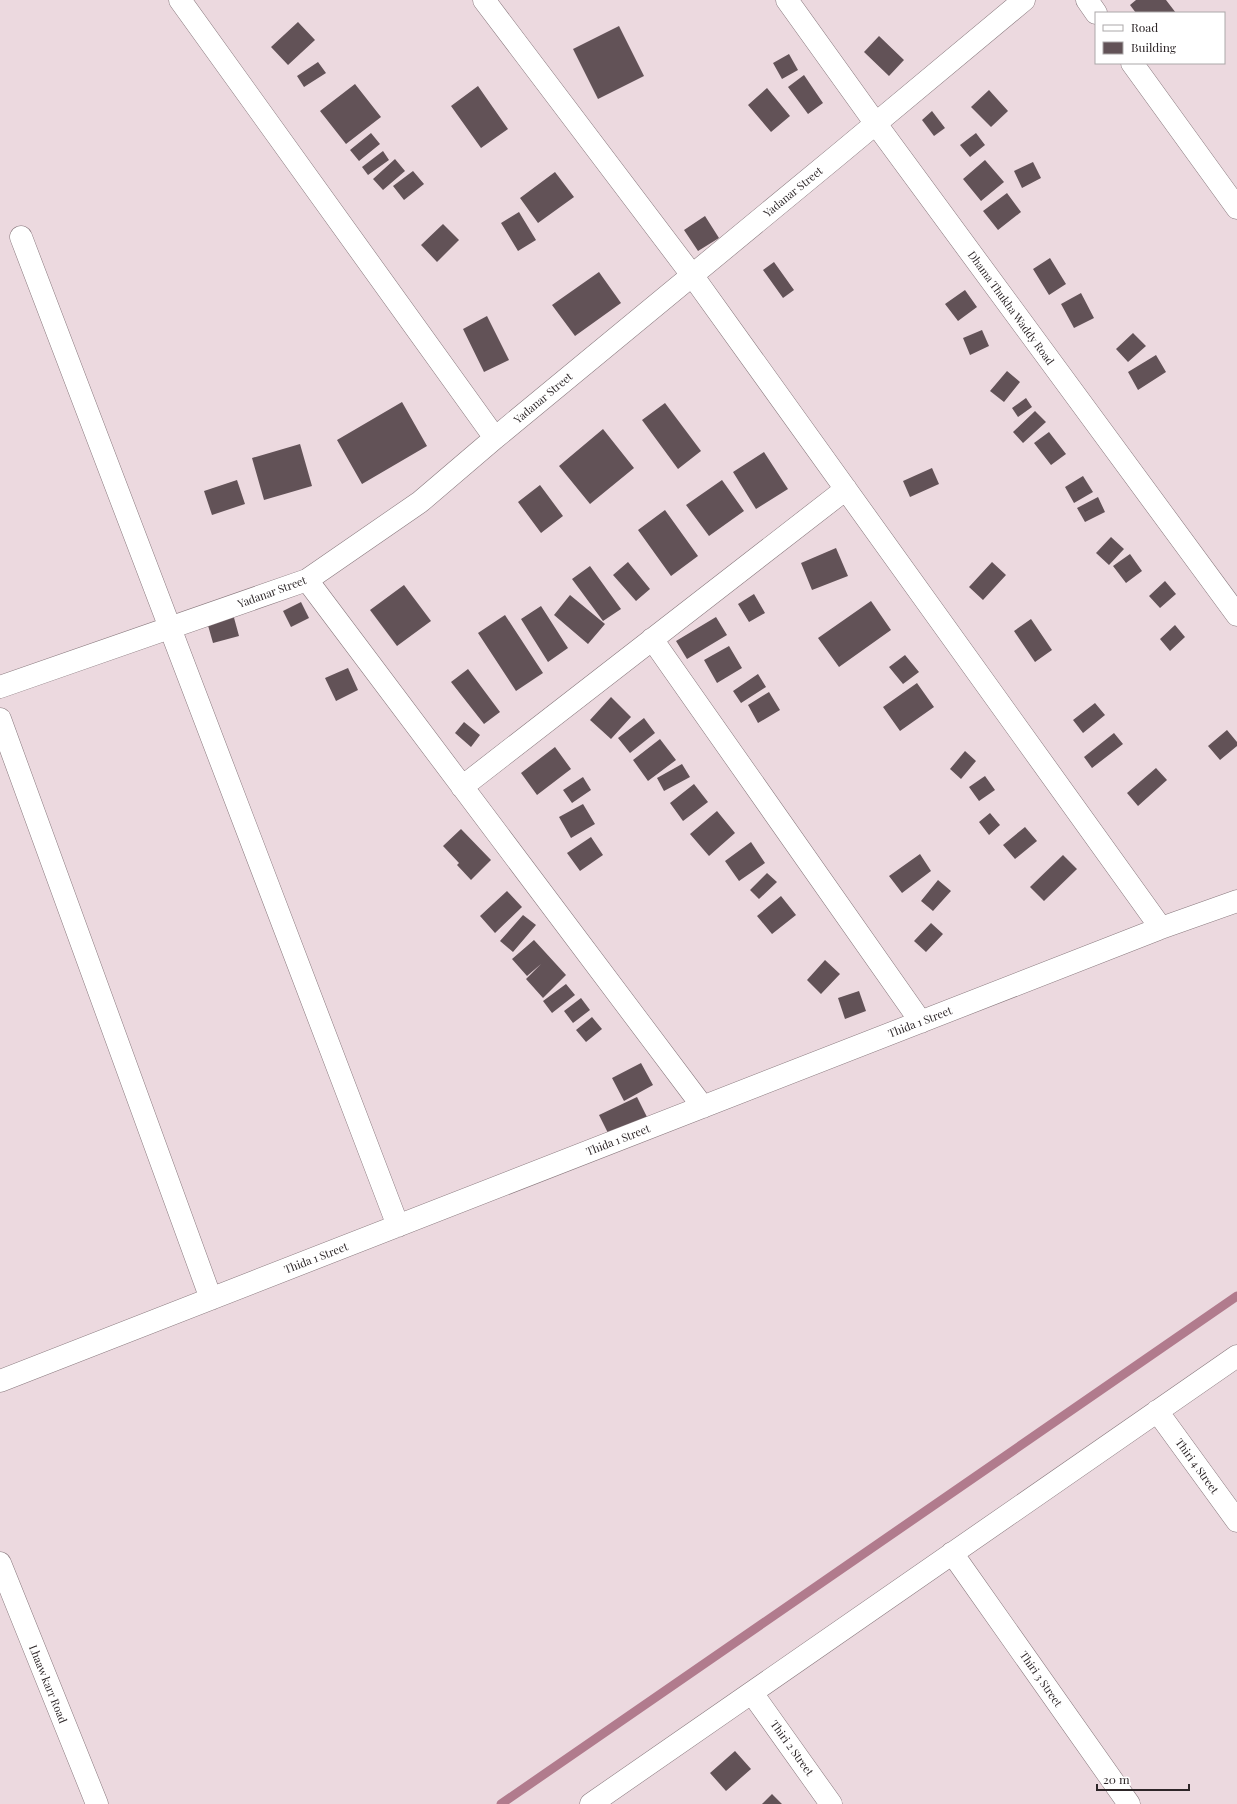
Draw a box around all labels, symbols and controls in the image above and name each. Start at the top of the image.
legend [1095,12,1225,64]
text: Road [1131,19,1158,35]
text: Building [1131,39,1177,55]
street label: Yadanar Street [759,163,826,221]
street label: Dhama Thukha Waddy Road [965,248,1058,368]
street label: Yadanar Street [509,369,575,427]
street label: Yadanar Street [234,572,308,611]
street label: Thida 1 Street [886,1002,954,1041]
street label: Thida 1 Street [584,1120,652,1159]
street label: Thida 1 Street [282,1238,350,1277]
street label: Thiri 4 Street [1172,1435,1223,1496]
street label: Lhaaw karr Road [26,1642,71,1726]
street label: Thiri 3 Street [1017,1648,1066,1710]
street label: Thiri 2 Street [767,1717,818,1778]
scale bar [1097,1766,1189,1792]
text: 20 m [1103,1771,1130,1787]

